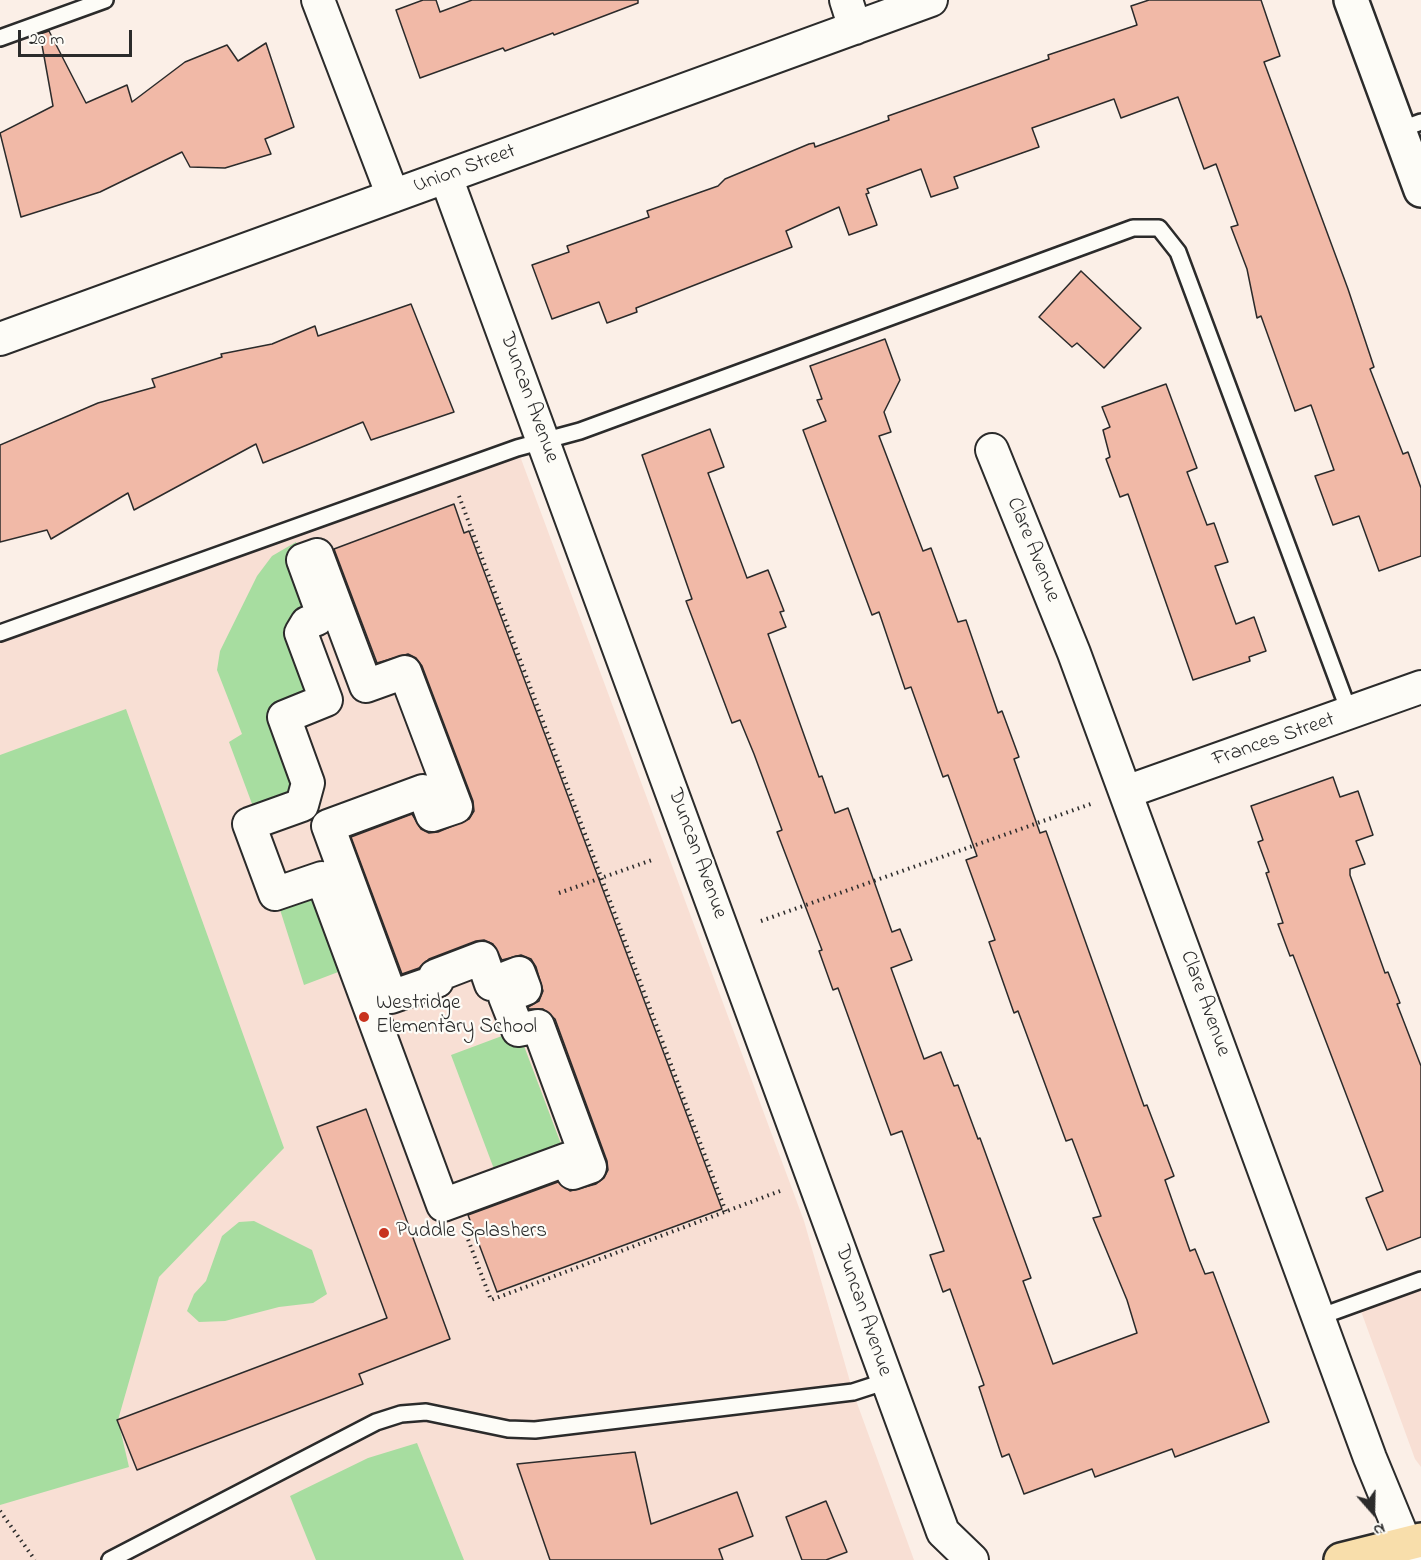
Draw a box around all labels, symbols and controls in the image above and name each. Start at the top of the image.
scale bar [21,18,135,56]
text: 20 m [29,27,64,53]
street label: Union Street [410,140,520,200]
street label: Duncan Avenue [493,329,563,467]
street label: Clare Avenue [1000,494,1064,606]
street label: Frances Street [1210,708,1338,774]
street label: Duncan Avenue [661,785,731,923]
street label: Clare Avenue [1173,948,1235,1060]
place label: Westridge Elementary School [376,992,537,1042]
marker: Westridge Elementary School [357,1010,371,1024]
place label: Puddle Splashers [396,1220,547,1246]
marker: Puddle Splashers [377,1226,391,1240]
street label: Duncan Avenue [828,1242,896,1380]
north arrow [1343,1482,1403,1542]
text: N [1370,1516,1388,1542]

